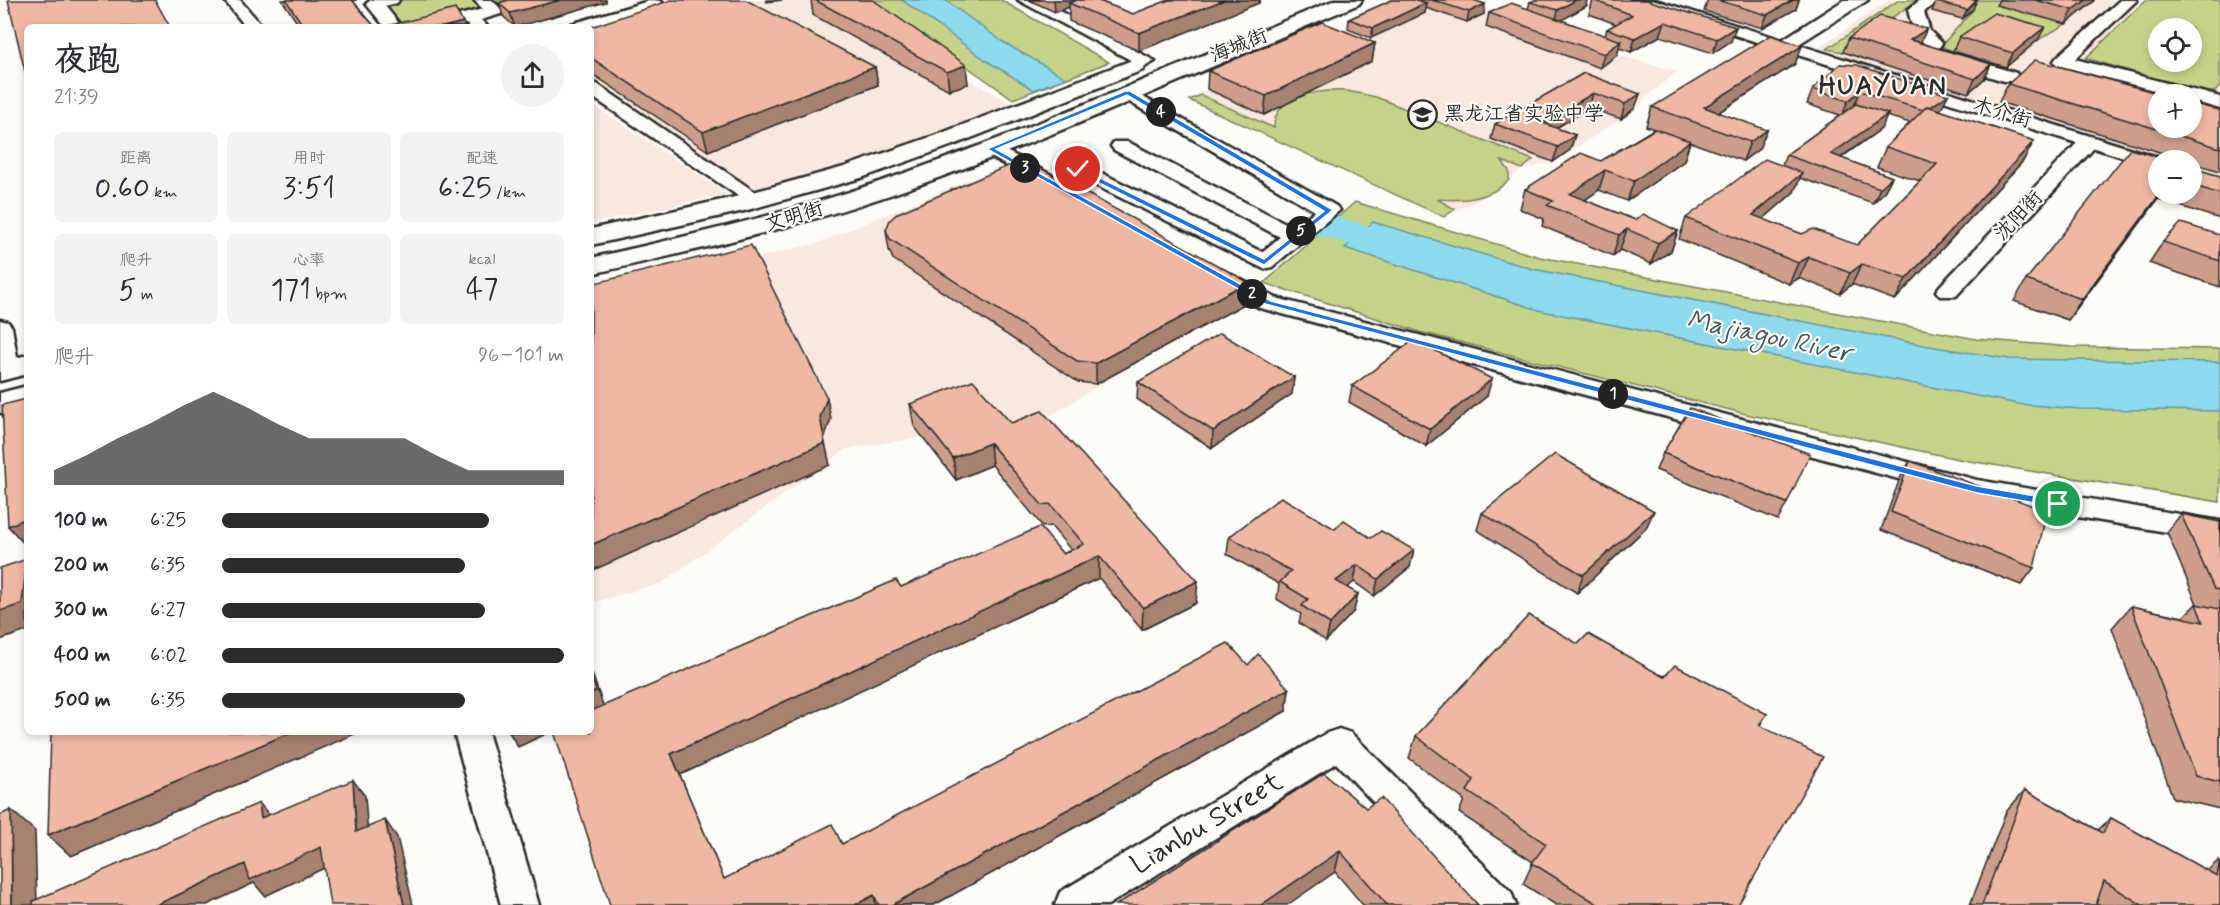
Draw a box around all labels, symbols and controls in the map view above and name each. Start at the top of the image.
map controls [2148,18,2202,204]
button: locate [2148,18,2202,72]
street label: 海城街 [1206,22,1272,70]
text: 夜跑 [54,39,120,83]
button: share [501,44,564,107]
district label: HUAYUAN [1819,70,1947,104]
text: 21:39 [54,84,99,111]
button: + [2148,84,2202,138]
street label: 木介街 [1969,91,2035,135]
pin: 4 [1146,97,1176,127]
school or university icon: 黑龙江省实验中学 [1407,98,1439,130]
text: 4 [1156,101,1166,122]
place label: 黑龙江省实验中学 [1444,101,1604,128]
pin [1052,143,1103,194]
text: 距离 [120,148,152,169]
text: 用时 [293,148,325,169]
text: 配速 [466,148,498,169]
button: − [2148,150,2202,204]
icon: check [1061,152,1094,185]
pin: 3 [1010,153,1040,183]
text: 3 [1021,157,1029,178]
text: 0.60 [94,169,150,208]
text: 3:51 [283,169,335,208]
text: 6:25 [438,169,492,208]
text: km [150,182,178,203]
text: /km [492,182,526,203]
street label: 沈阳街 [1989,185,2049,247]
street label: 文明街 [761,195,827,239]
pin: 5 [1286,216,1316,246]
text: 5 [1296,220,1306,241]
text: kcal [469,249,495,270]
text: 爬升 [120,250,152,271]
text: 心率 [293,250,325,271]
text: 47 [466,270,498,309]
text: 5 [118,271,136,310]
text: 171 [271,271,311,310]
pin: 2 [1237,279,1267,309]
text: 2 [1248,283,1256,304]
text: m [136,284,154,305]
text: bpm [311,284,347,305]
water label: Majiagou River [1683,303,1858,374]
text: 96–101 m [478,342,564,369]
text: 爬升 [54,344,94,371]
pin: 1 [1598,379,1628,409]
text: 1 [1609,383,1617,404]
pin [2032,478,2083,529]
icon: arrive [2041,487,2074,520]
text: 100 m [54,507,108,534]
text: 6:25 [150,507,186,534]
text: 200 m [54,552,109,579]
text: 6:35 [150,552,185,579]
text: 300 m [54,597,108,624]
text: 6:27 [150,597,185,624]
text: 400 m [54,642,110,669]
text: 6:02 [150,642,187,669]
text: 500 m [54,687,111,714]
text: 6:35 [150,687,185,714]
street label: Lianbu Street [1124,764,1290,884]

